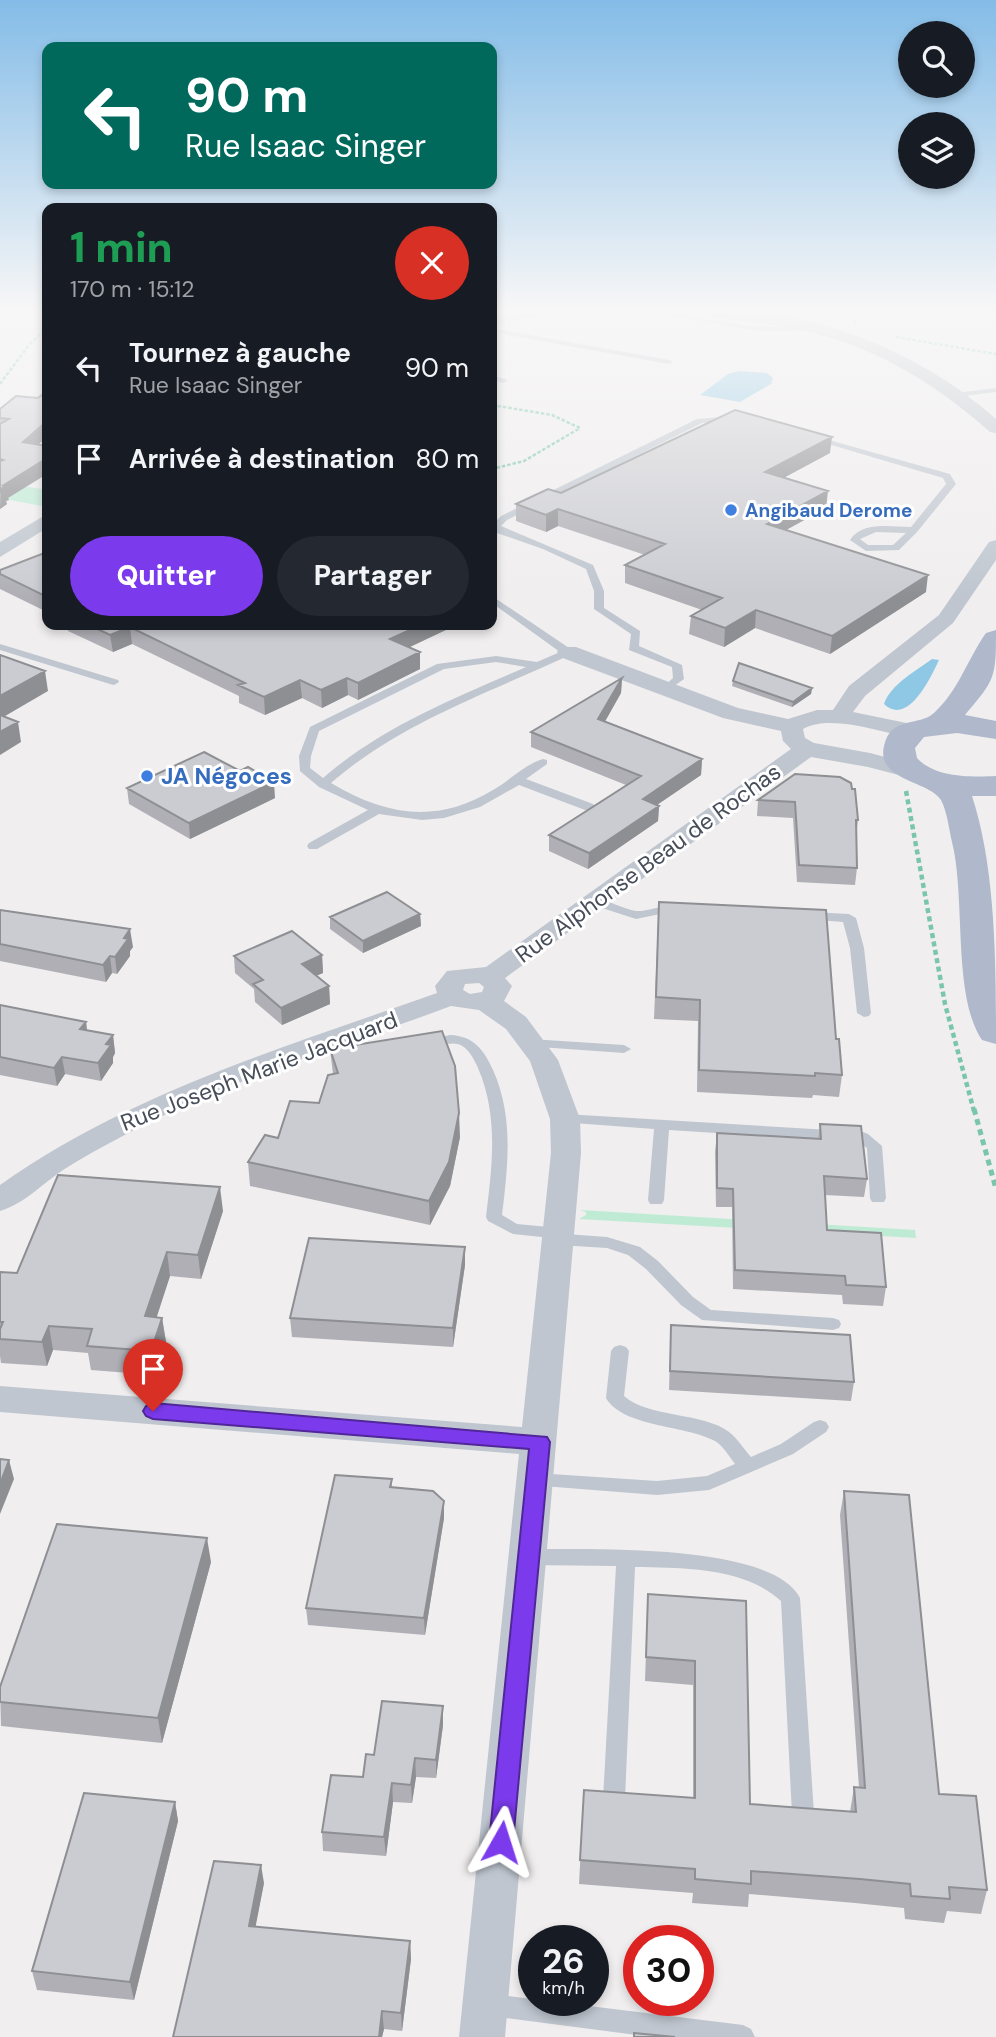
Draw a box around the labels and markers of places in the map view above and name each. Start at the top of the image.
place label: Angibaud Derome [745,498,912,523]
marker: Angibaud Derome [723,502,739,518]
place label: JA Négoces [161,761,292,791]
marker: JA Négoces [139,768,155,784]
pin [123,1339,183,1411]

